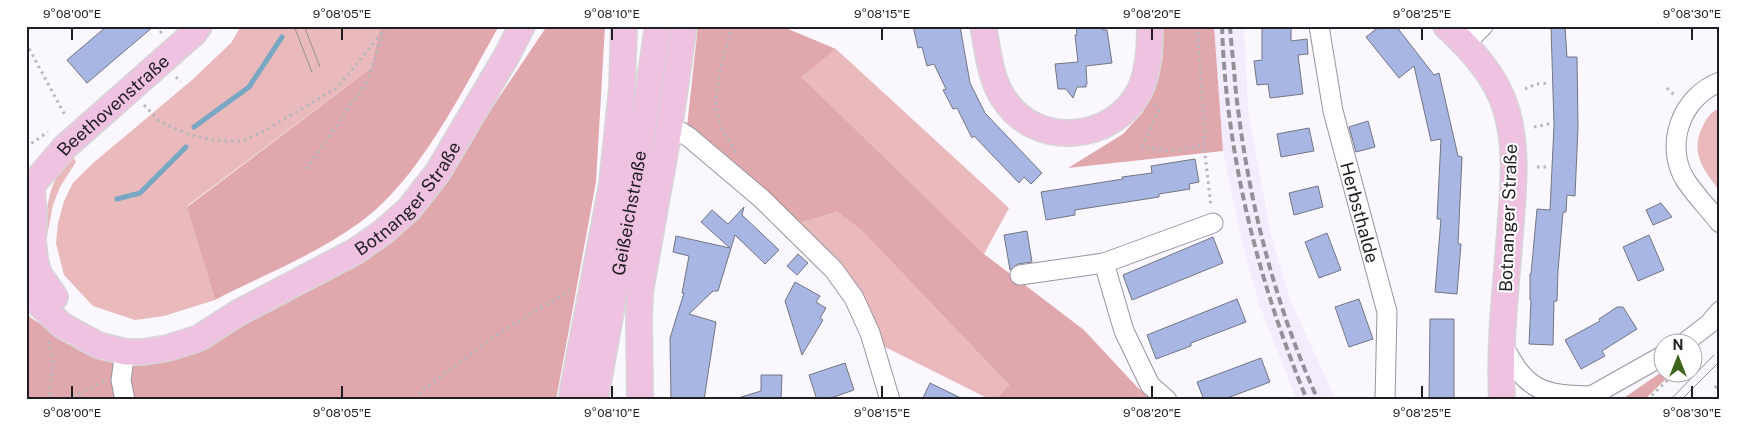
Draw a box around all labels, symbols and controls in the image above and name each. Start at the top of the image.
text: 9°08'00"E [43,7,101,21]
text: 9°08'05"E [313,7,371,21]
text: 9°08'10"E [584,7,640,21]
text: 9°08'15"E [854,7,910,21]
text: 9°08'20"E [1123,7,1181,21]
text: 9°08'25"E [1393,7,1451,21]
text: 9°08'30"E [1663,7,1721,21]
street label: Beethovenstraße [52,50,173,160]
street label: Botnanger Straße [350,137,464,259]
street label: Botnanger Straße [1495,144,1521,292]
street label: Geißeichstraße [607,149,650,277]
street label: Herbsthalde [1337,159,1384,265]
north arrow [1654,334,1704,384]
text: N [1673,337,1683,353]
text: 9°08'00"E [43,406,101,420]
text: 9°08'05"E [313,406,371,420]
text: 9°08'10"E [584,406,640,420]
text: 9°08'15"E [854,406,910,420]
text: 9°08'20"E [1123,406,1181,420]
text: 9°08'25"E [1393,406,1451,420]
text: 9°08'30"E [1663,406,1721,420]

